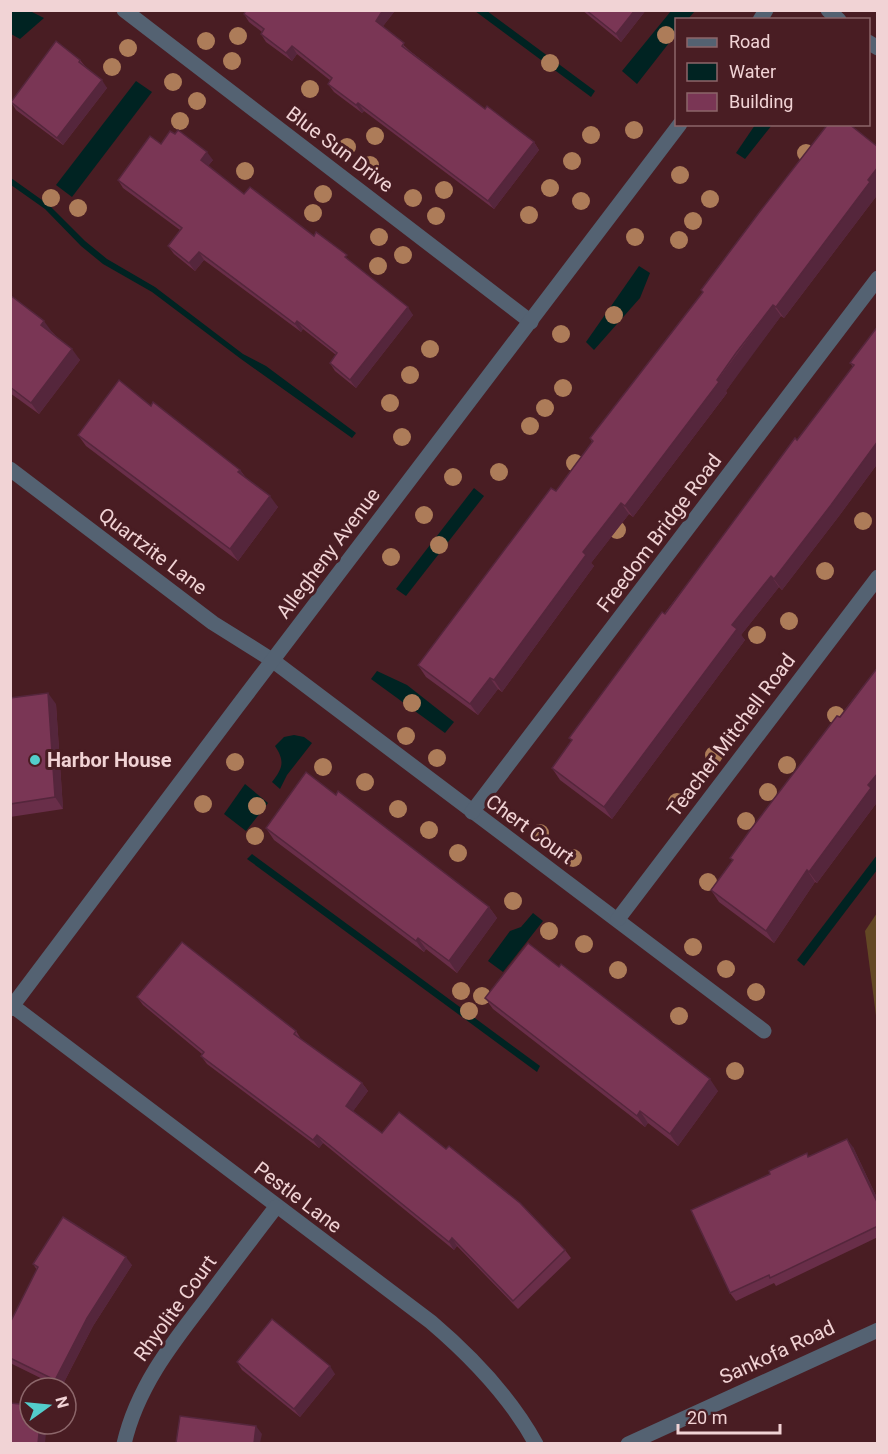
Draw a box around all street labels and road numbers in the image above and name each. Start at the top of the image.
street label: Blue Sun Drive [282,101,398,197]
street label: Freedom Bridge Road [592,449,726,617]
street label: Allegheny Avenue [271,483,385,623]
street label: Quartzite Lane [94,502,212,600]
street label: Teacher Mitchell Road [662,649,800,821]
street label: Chert Court [481,789,579,869]
street label: Pestle Lane [249,1156,347,1238]
street label: Rhyolite Court [129,1250,221,1366]
street label: Sankofa Road [716,1315,838,1389]

